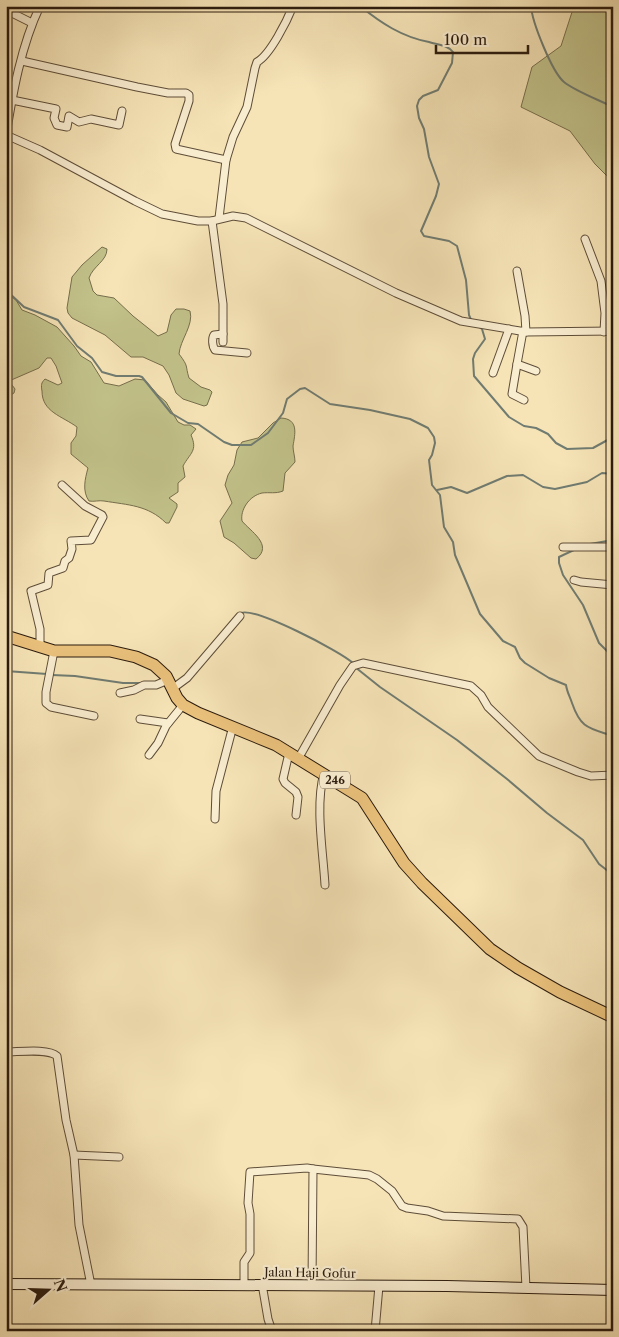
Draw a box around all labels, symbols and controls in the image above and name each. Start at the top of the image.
scale bar [436,22,529,54]
text: 100 m [444,30,487,49]
road number: 246 [320,772,350,788]
north arrow [22,1264,72,1314]
street label: Jalan Haji Gofur [262,1264,356,1281]
text: N [50,1277,71,1294]

